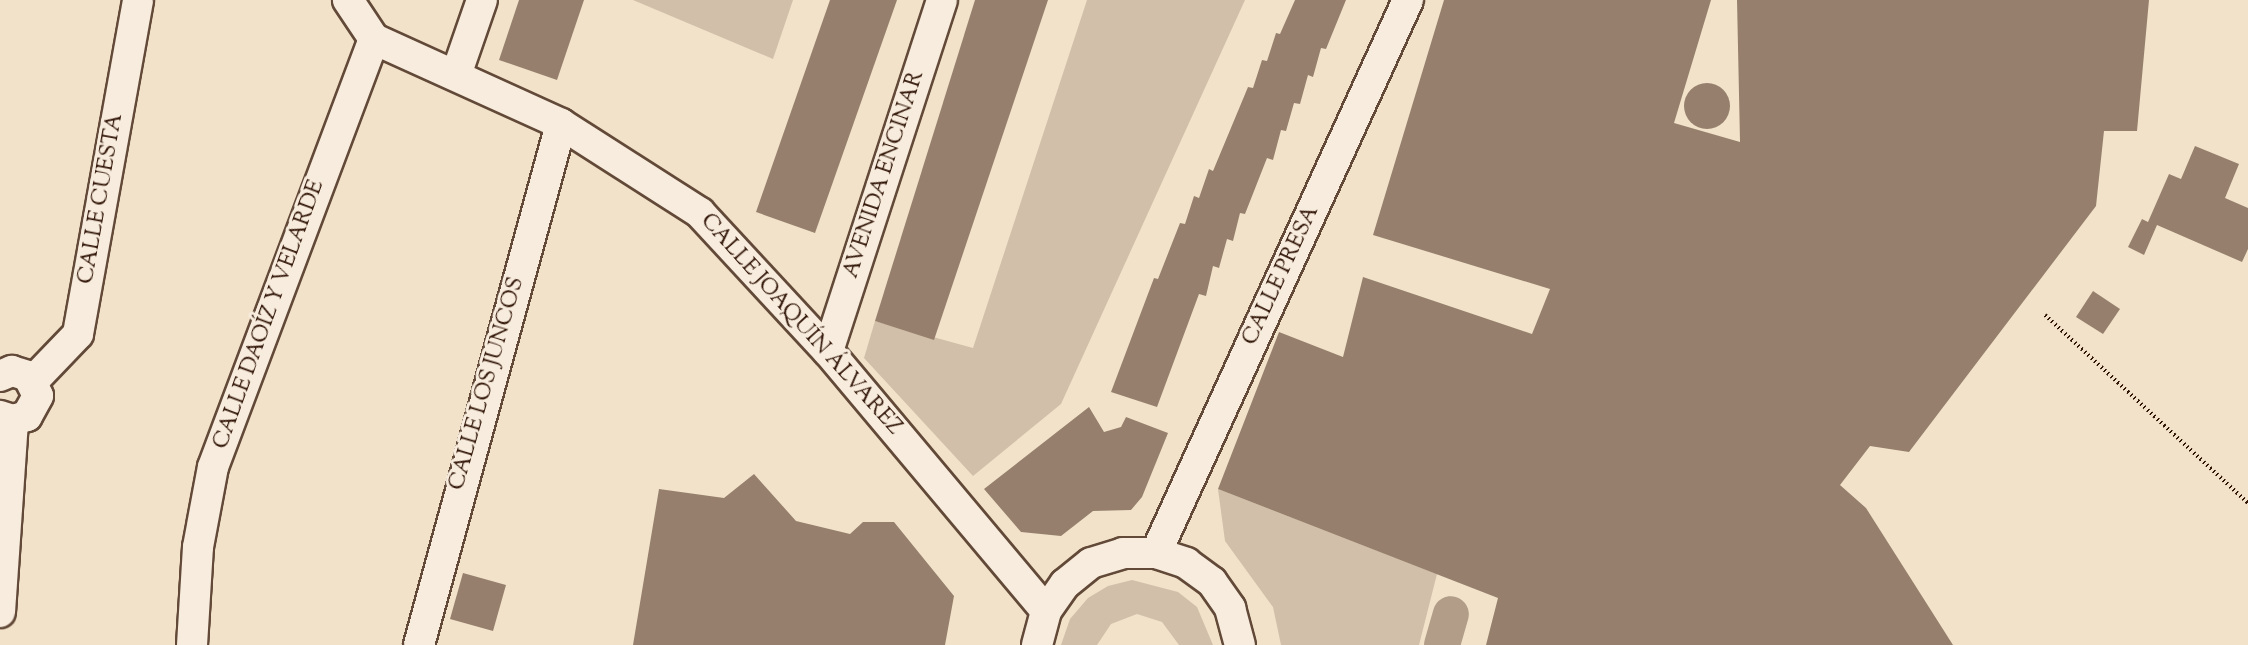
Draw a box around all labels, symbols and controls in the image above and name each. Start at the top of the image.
street label: AVENIDA ENCINAR [839,68,931,282]
street label: CALLE CUESTA [74,112,130,286]
street label: CALLE DAOÍZ Y VELARDE [209,177,331,453]
street label: CALLE PRESA [1238,202,1326,350]
street label: CALLE JOAQUÍN ÁLVAREZ [694,209,906,441]
street label: CALLE LOS JUNCOS [445,274,531,494]

